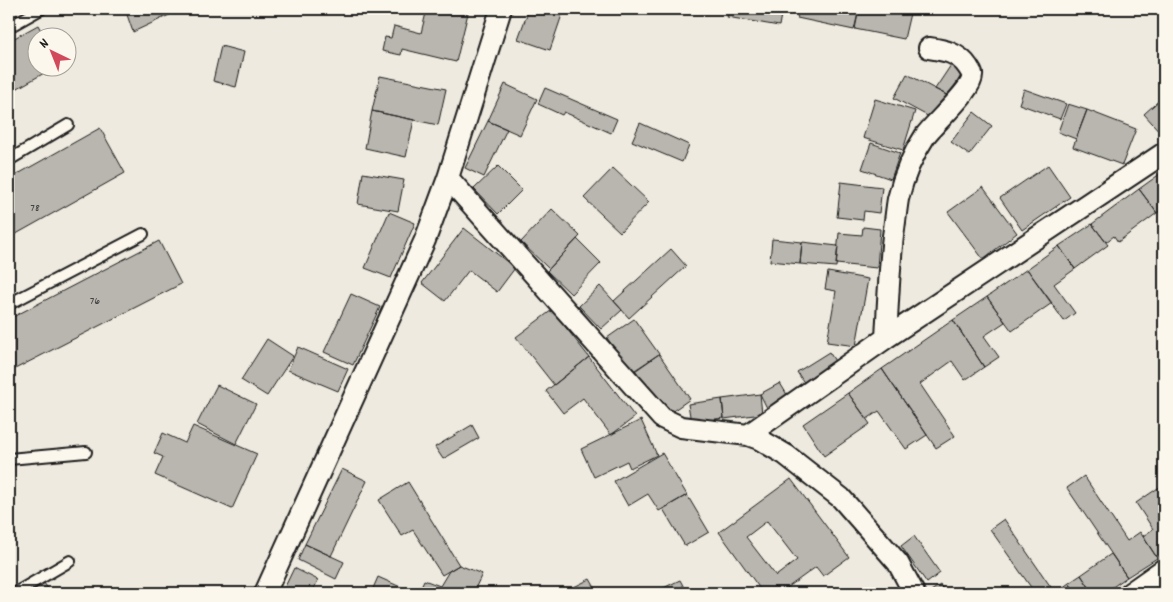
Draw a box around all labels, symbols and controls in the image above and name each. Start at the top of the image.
north arrow [28,28,78,78]
text: N [35,34,54,54]
house number: 78 [30,200,40,217]
house number: 76 [90,293,100,310]

